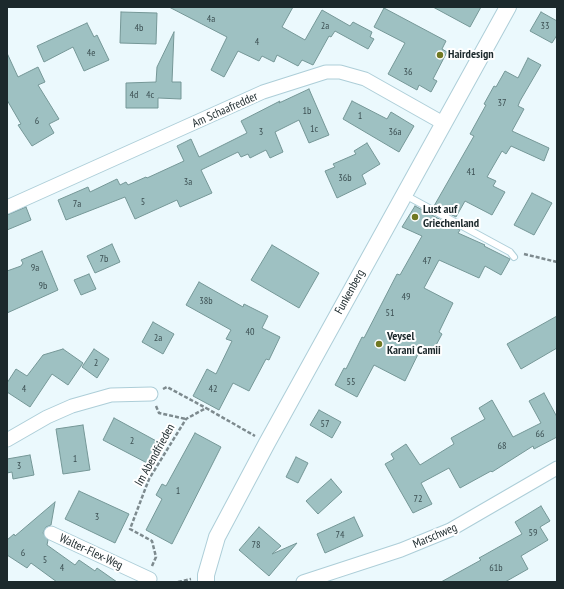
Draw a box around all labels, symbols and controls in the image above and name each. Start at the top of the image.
house number: 4a [207,13,215,25]
house number: 2a [321,20,329,32]
house number: 33 [541,20,549,32]
house number: 4b [135,22,143,34]
house number: 4 [255,36,259,48]
house number: 4e [87,47,95,59]
place label: Hairdesign [448,48,494,62]
marker: Hairdesign [435,50,445,60]
house number: 36 [404,66,412,78]
house number: 4d [130,89,138,101]
house number: 4c [146,89,154,101]
street label: Am Schaafredder [190,89,260,131]
house number: 37 [498,97,506,109]
house number: 1b [303,105,311,117]
house number: 1 [358,110,362,122]
house number: 6 [35,115,39,127]
house number: 1c [310,123,318,135]
house number: 3 [259,126,263,138]
house number: 36a [389,126,401,138]
house number: 41 [467,166,475,178]
house number: 36b [338,172,352,184]
house number: 3a [184,176,192,188]
house number: 5 [141,196,145,208]
house number: 7a [73,198,81,210]
place label: Lust auf Griechenland [423,203,479,231]
marker: Lust auf Griechenland [410,212,420,222]
house number: 7b [100,253,108,265]
house number: 47 [423,255,431,267]
house number: 9a [31,262,39,274]
street label: Funkenberg [332,267,368,317]
house number: 9b [39,280,47,292]
house number: 49 [402,291,410,303]
house number: 38b [199,295,213,307]
house number: 51 [386,307,394,319]
house number: 40 [246,326,254,338]
place label: Veysel Karani Camii [387,330,441,358]
house number: 2a [154,332,162,344]
marker: Veysel Karani Camii [374,339,384,349]
house number: 2 [94,357,98,369]
house number: 55 [347,376,355,388]
house number: 4 [22,383,26,395]
house number: 42 [209,383,217,395]
house number: 57 [321,418,329,430]
street label: Im Abendfrieden [132,421,178,489]
house number: 66 [536,428,544,440]
house number: 2 [130,435,134,447]
house number: 68 [498,440,506,452]
house number: 1 [73,453,77,465]
house number: 3 [17,460,21,472]
house number: 1 [176,485,180,497]
house number: 72 [414,493,422,505]
house number: 3 [95,511,99,523]
street label: Marschweg [411,520,459,552]
house number: 59 [529,527,537,539]
house number: 74 [336,529,344,541]
street label: Walter-Flex-Weg [57,531,125,573]
house number: 78 [252,539,260,551]
house number: 6 [21,547,25,559]
house number: 5 [43,554,47,566]
house number: 4 [60,562,64,574]
house number: 61b [489,562,503,574]

